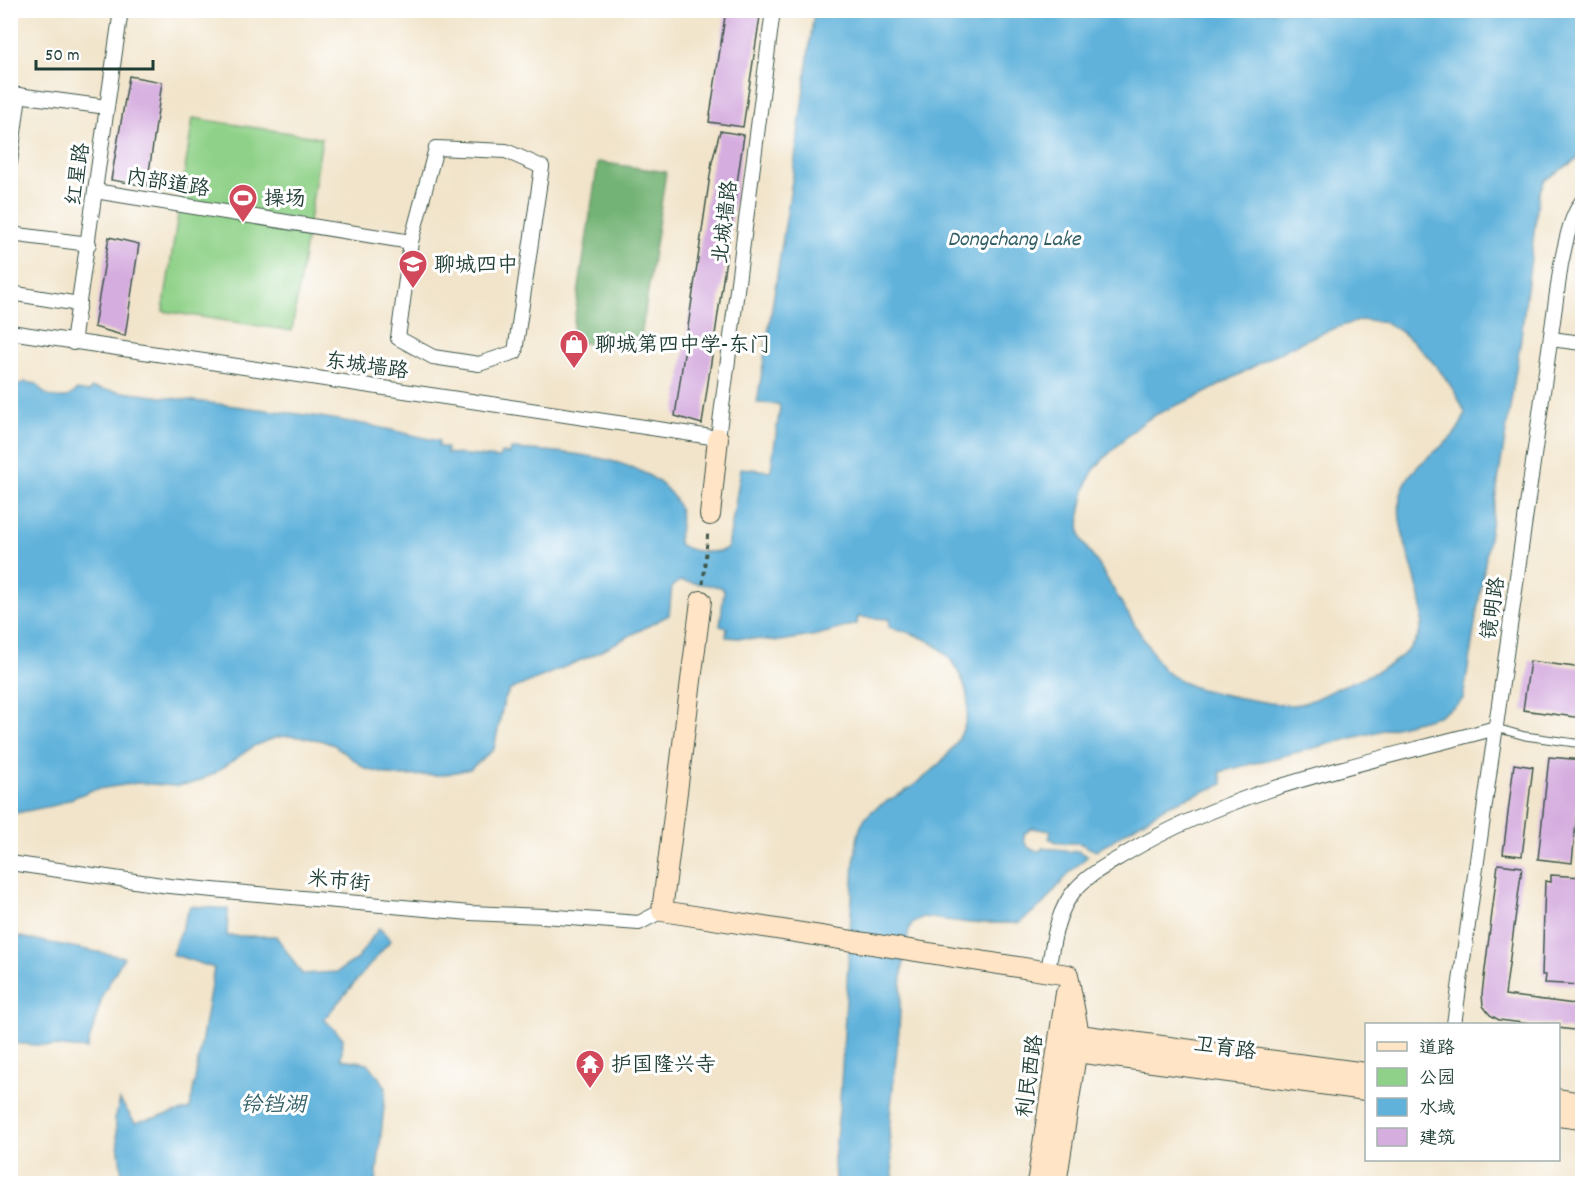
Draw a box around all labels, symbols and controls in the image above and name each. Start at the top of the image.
scale bar [36,33,153,71]
text: 50 m [45,44,80,69]
street label: 红星路 [61,141,99,208]
street label: 内部道路 [124,164,211,206]
street label: 北城墙路 [707,179,747,266]
sports icon: 操场 [227,182,259,224]
place label: 操场 [264,186,306,216]
water label: Dongchang Lake [947,225,1082,256]
school or university icon: 聊城四中 [397,248,429,290]
place label: 聊城四中 [434,252,518,282]
shop icon: 聊城第四中学-东门 [558,328,590,370]
place label: 聊城第四中学-东门 [595,332,770,362]
street label: 东城墙路 [323,347,410,389]
street label: 镜明路 [1476,575,1514,642]
street label: 米市街 [306,865,371,901]
legend [1365,1023,1560,1161]
street label: 卫育路 [1191,1031,1258,1069]
street label: 利民西路 [1011,1033,1053,1120]
text: 道路 [1419,1037,1455,1062]
temple icon: 护国隆兴寺 [574,1048,606,1090]
place label: 护国隆兴寺 [611,1052,716,1082]
text: 公园 [1419,1067,1455,1092]
water label: 铃铛湖 [240,1091,308,1122]
text: 水域 [1419,1097,1455,1122]
text: 建筑 [1419,1127,1455,1152]

